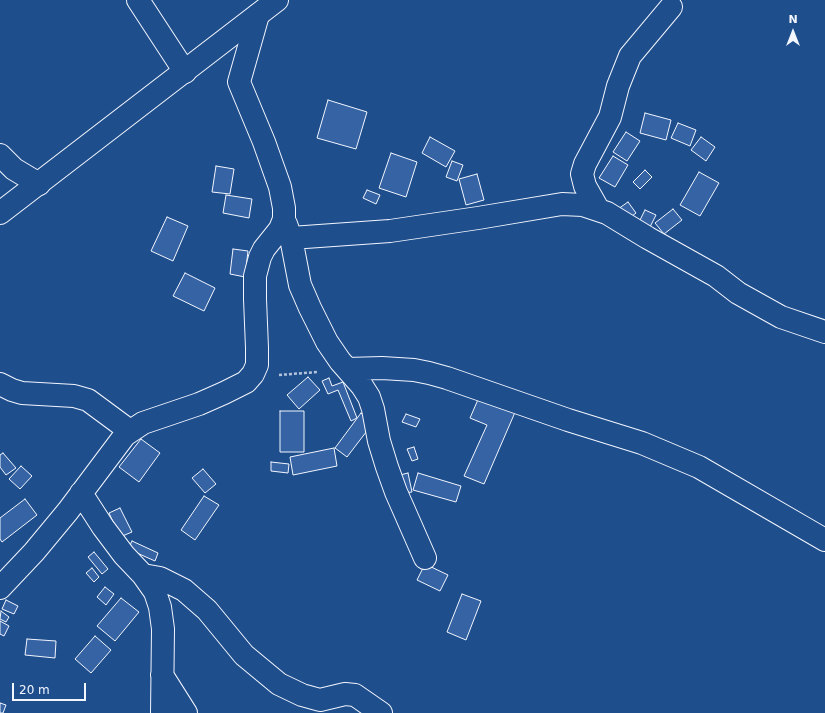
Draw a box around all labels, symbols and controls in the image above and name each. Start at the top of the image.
north arrow [773,12,813,52]
text: N [788,13,798,26]
scale bar [14,675,88,701]
text: 20 m [19,683,50,697]

